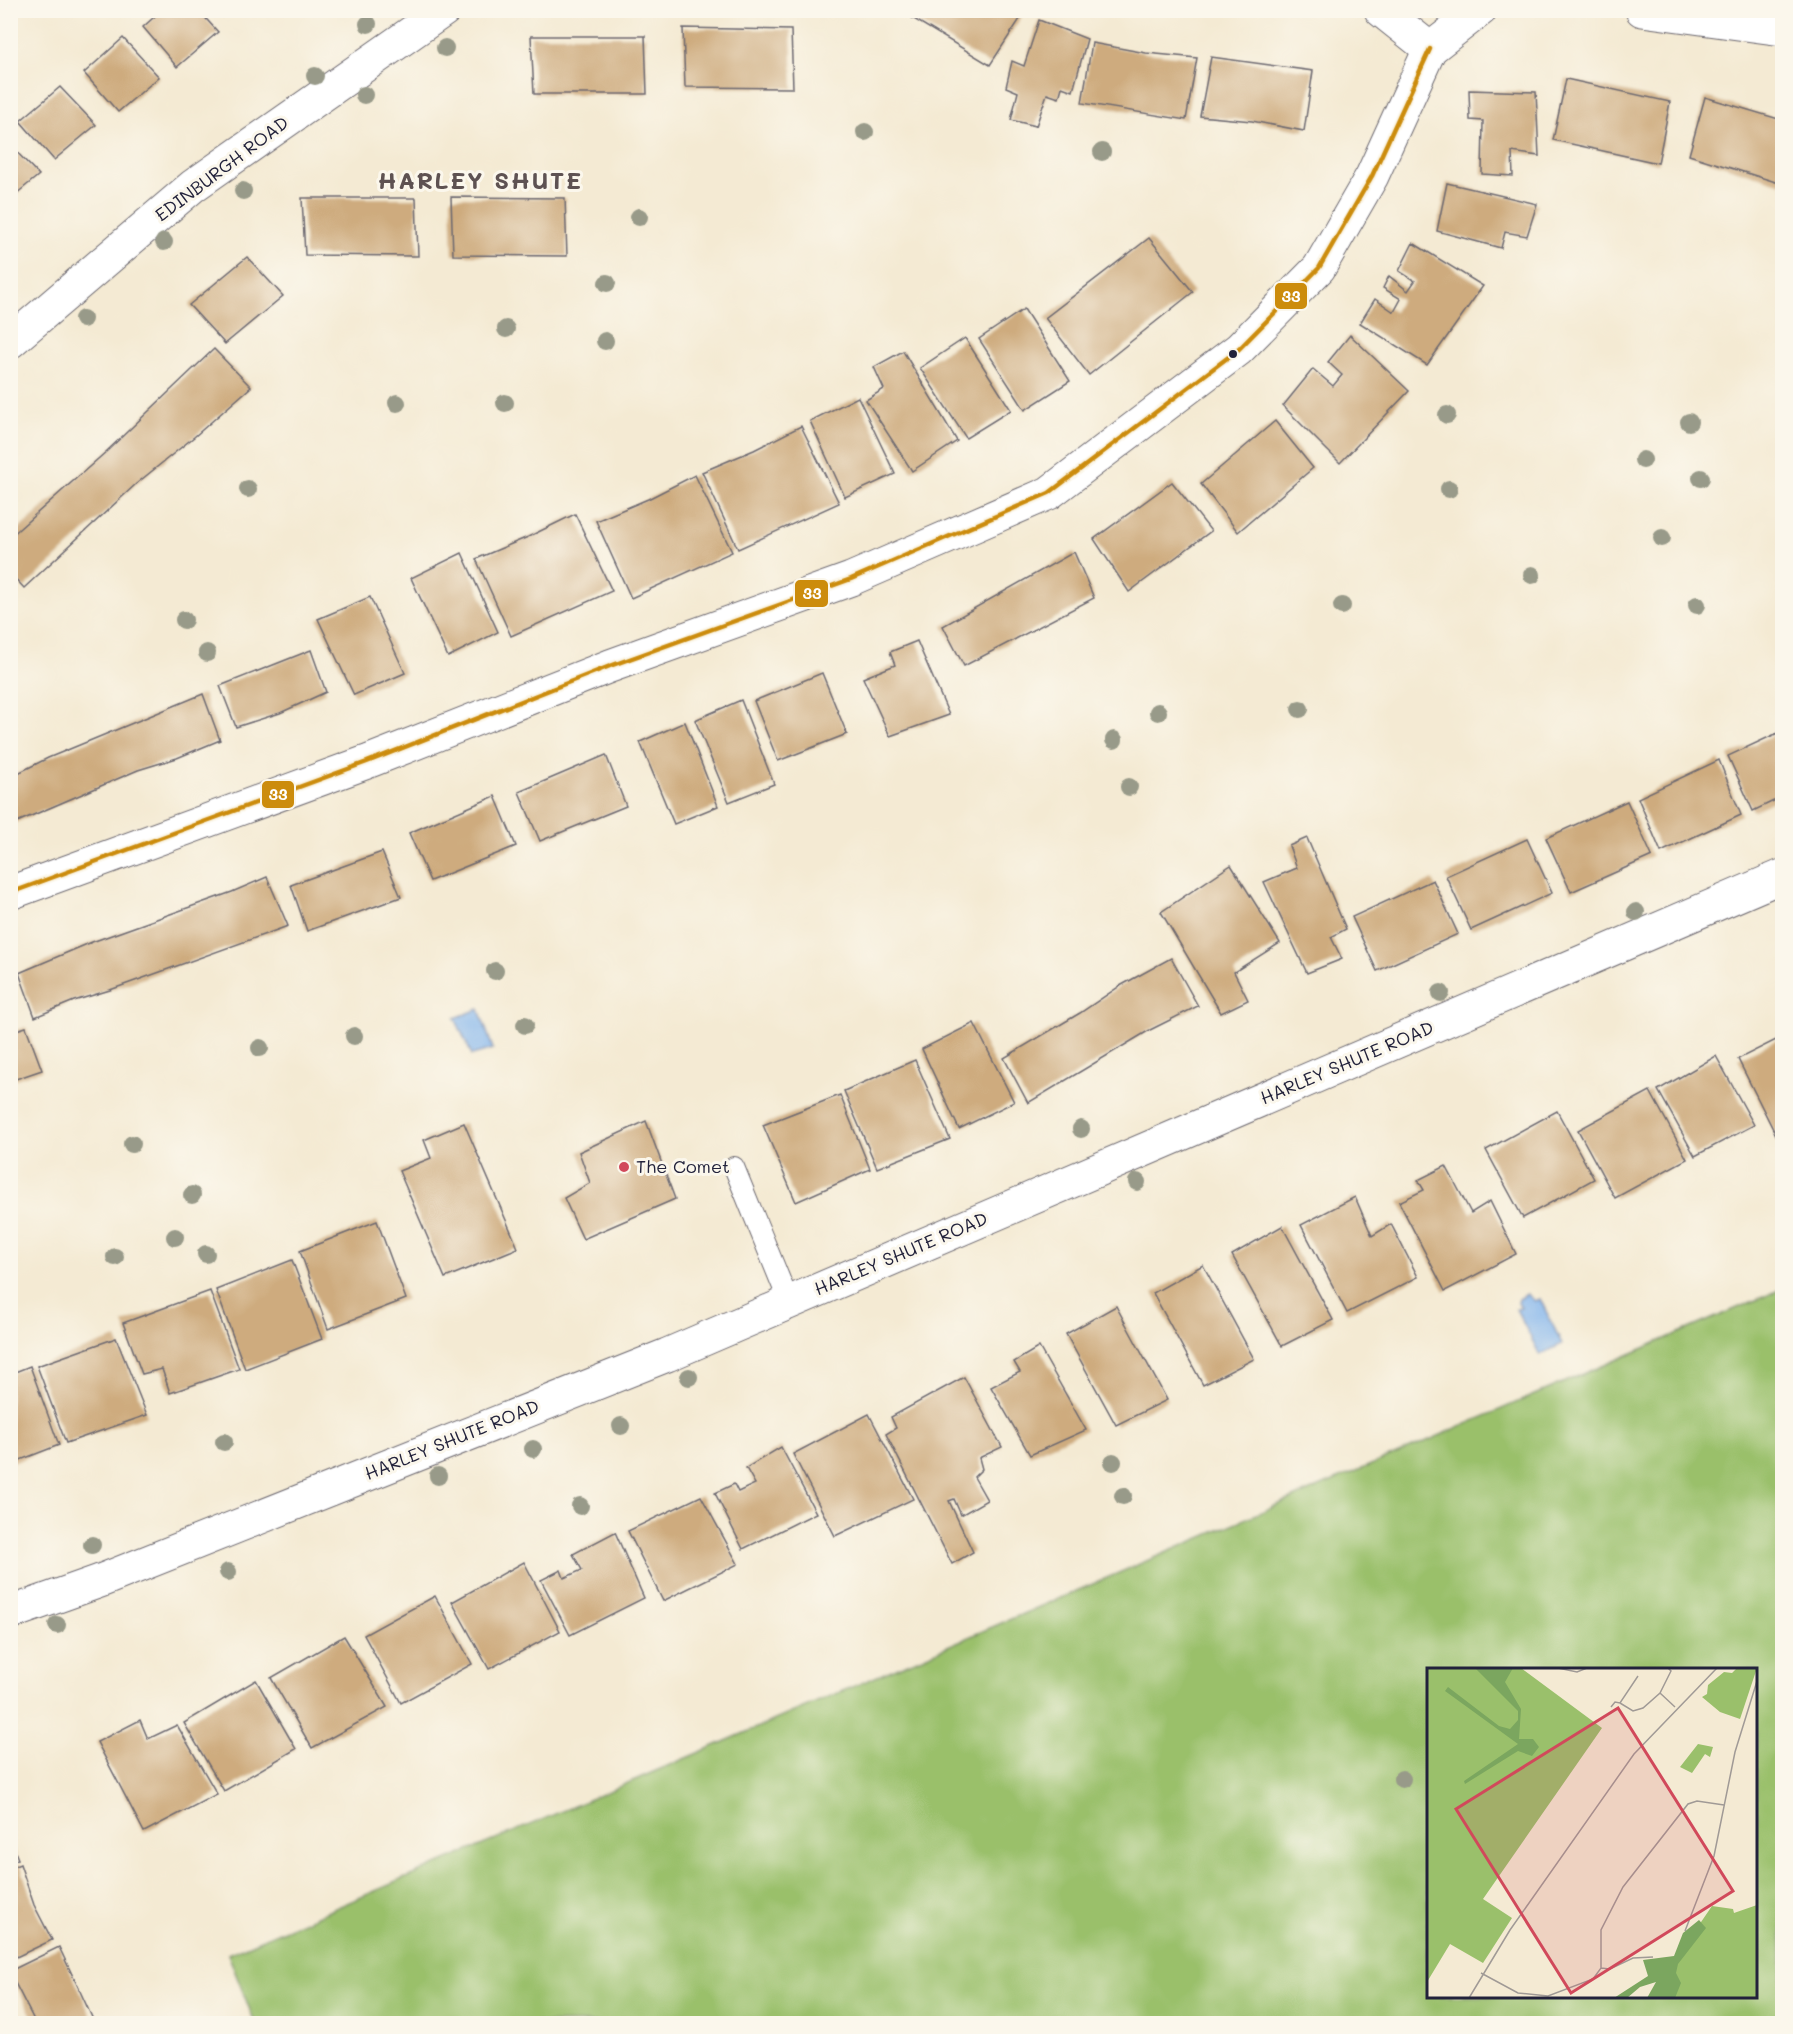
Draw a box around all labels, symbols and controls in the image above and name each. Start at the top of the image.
street label: EDINBURGH ROAD [150,110,293,226]
district label: HARLEY SHUTE [377,164,583,195]
line badge: 33 [1274,282,1308,310]
text: 33 [1281,285,1301,306]
unlabelled marker [1227,348,1239,360]
line badge: 33 [794,579,829,608]
text: 33 [802,582,822,603]
line badge: 33 [261,780,295,809]
text: 33 [268,783,288,804]
street label: HARLEY SHUTE ROAD [1256,1015,1437,1109]
place label: The Comet [636,1154,730,1178]
marker: The Comet [617,1160,631,1174]
street label: HARLEY SHUTE ROAD [810,1206,991,1300]
street label: HARLEY SHUTE ROAD [361,1393,542,1485]
inset map [1427,1668,1757,1998]

